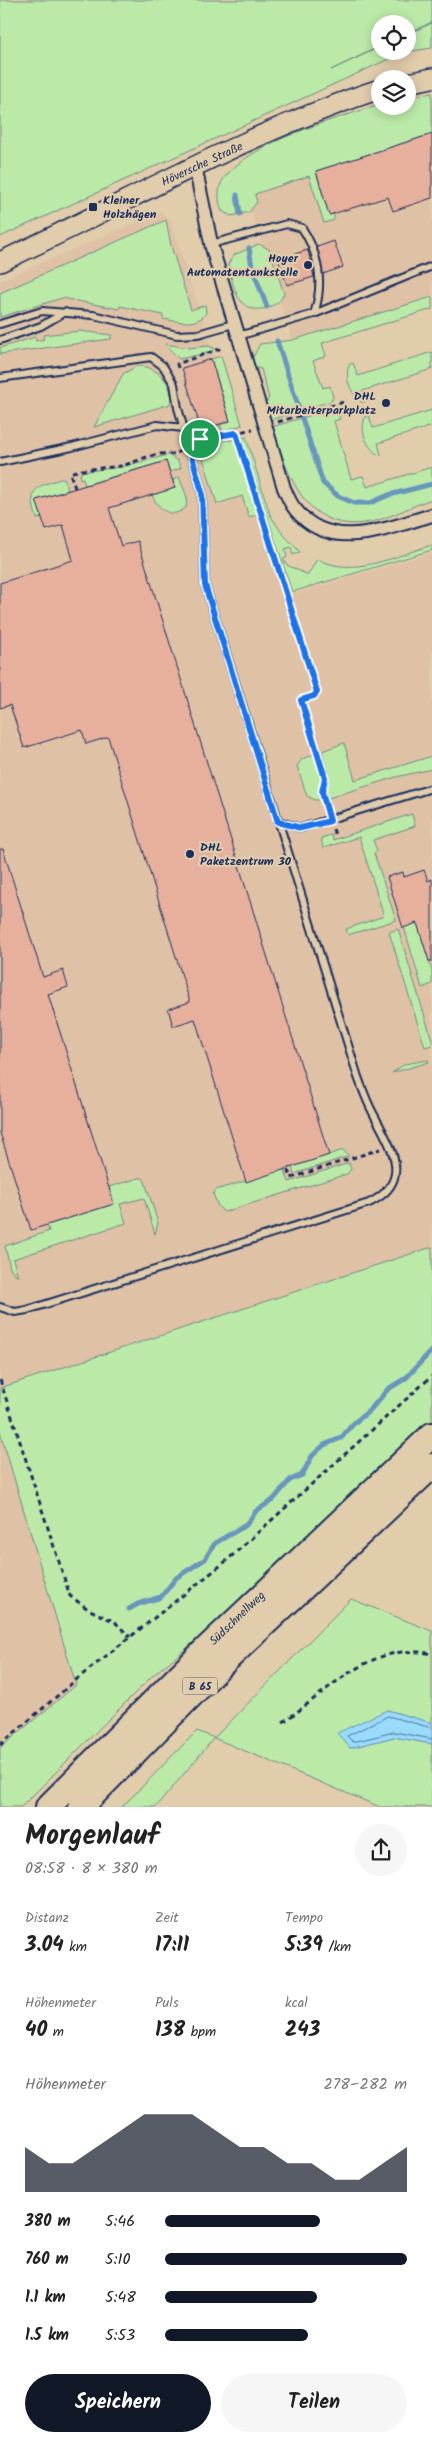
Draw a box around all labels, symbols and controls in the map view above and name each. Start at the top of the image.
map controls [371,15,416,115]
button: locate [371,15,416,60]
button: layers [371,70,416,115]
street label: Höversche Straße [158,137,247,192]
place label: Kleiner Holzhägen [103,191,157,224]
marker: Kleiner Holzhägen [87,201,99,213]
place label: Hoyer Automatentankstelle [187,249,299,282]
marker: Hoyer Automatentankstelle [302,259,314,271]
place label: DHL Mitarbeiterparkplatz [267,387,376,420]
marker: DHL Mitarbeiterparkplatz [380,397,392,409]
pin [179,418,221,460]
icon: arrive [186,425,214,453]
place label: DHL Paketzentrum 30 [200,838,292,871]
marker: DHL Paketzentrum 30 [184,848,196,860]
street label: Südschnellweg [205,1586,270,1650]
road number: B 65 [182,1678,218,1694]
text: Morgenlauf [25,1814,159,1859]
button: share [355,1824,407,1876]
text: 08:58 · 8 × 380 m [25,1856,158,1881]
text: Distanz [25,1907,69,1929]
text: Zeit [155,1907,179,1929]
text: Tempo [285,1907,323,1929]
text: 3.04 [25,1929,64,1962]
text: 17:11 [155,1929,189,1962]
text: 5:39 [285,1929,323,1962]
text: km [64,1936,87,1958]
text: /km [323,1936,351,1958]
text: Höhenmeter [25,1992,96,2014]
text: Puls [155,1992,179,2014]
text: kcal [285,1992,308,2014]
text: 40 [25,2014,47,2047]
text: 138 [155,2014,185,2047]
text: 243 [285,2014,320,2047]
text: m [47,2021,64,2043]
text: bpm [185,2021,216,2043]
text: Höhenmeter [25,2072,106,2097]
text: 278–282 m [324,2072,407,2097]
text: 380 m [25,2209,71,2234]
text: 5:46 [105,2209,135,2234]
text: 760 m [25,2247,69,2272]
text: 5:10 [105,2247,131,2272]
text: 1.1 km [25,2285,66,2310]
text: 5:48 [105,2285,136,2310]
text: 1.5 km [25,2323,69,2348]
text: 5:53 [105,2323,135,2348]
button: Speichern [25,2374,211,2432]
button: Teilen [221,2374,407,2432]

